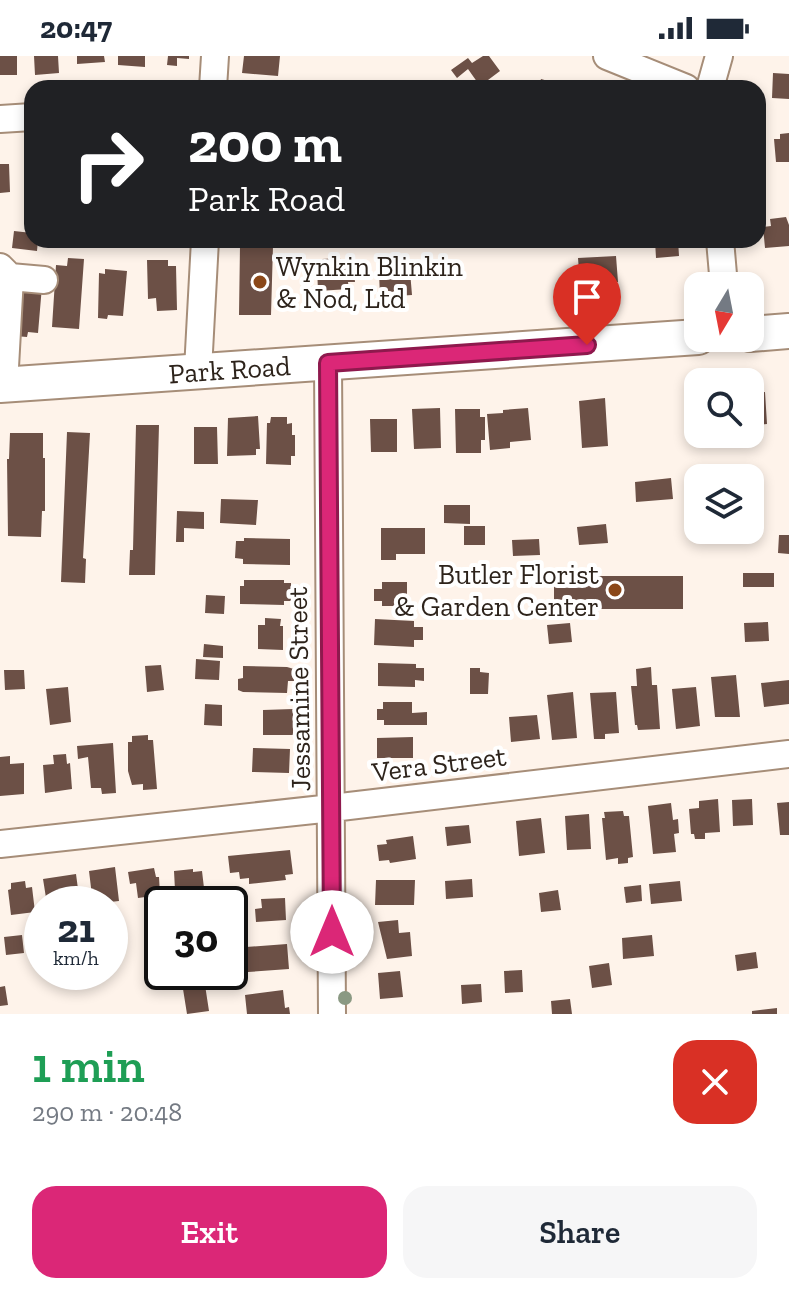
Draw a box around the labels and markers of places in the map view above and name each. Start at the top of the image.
place label: Wynkin Blinkin & Nod, Ltd [276,250,463,315]
pin [553,263,621,345]
marker: Wynkin Blinkin & Nod, Ltd [251,273,269,291]
place label: Butler Florist & Garden Center [394,558,600,623]
marker: Butler Florist & Garden Center [606,581,624,599]

